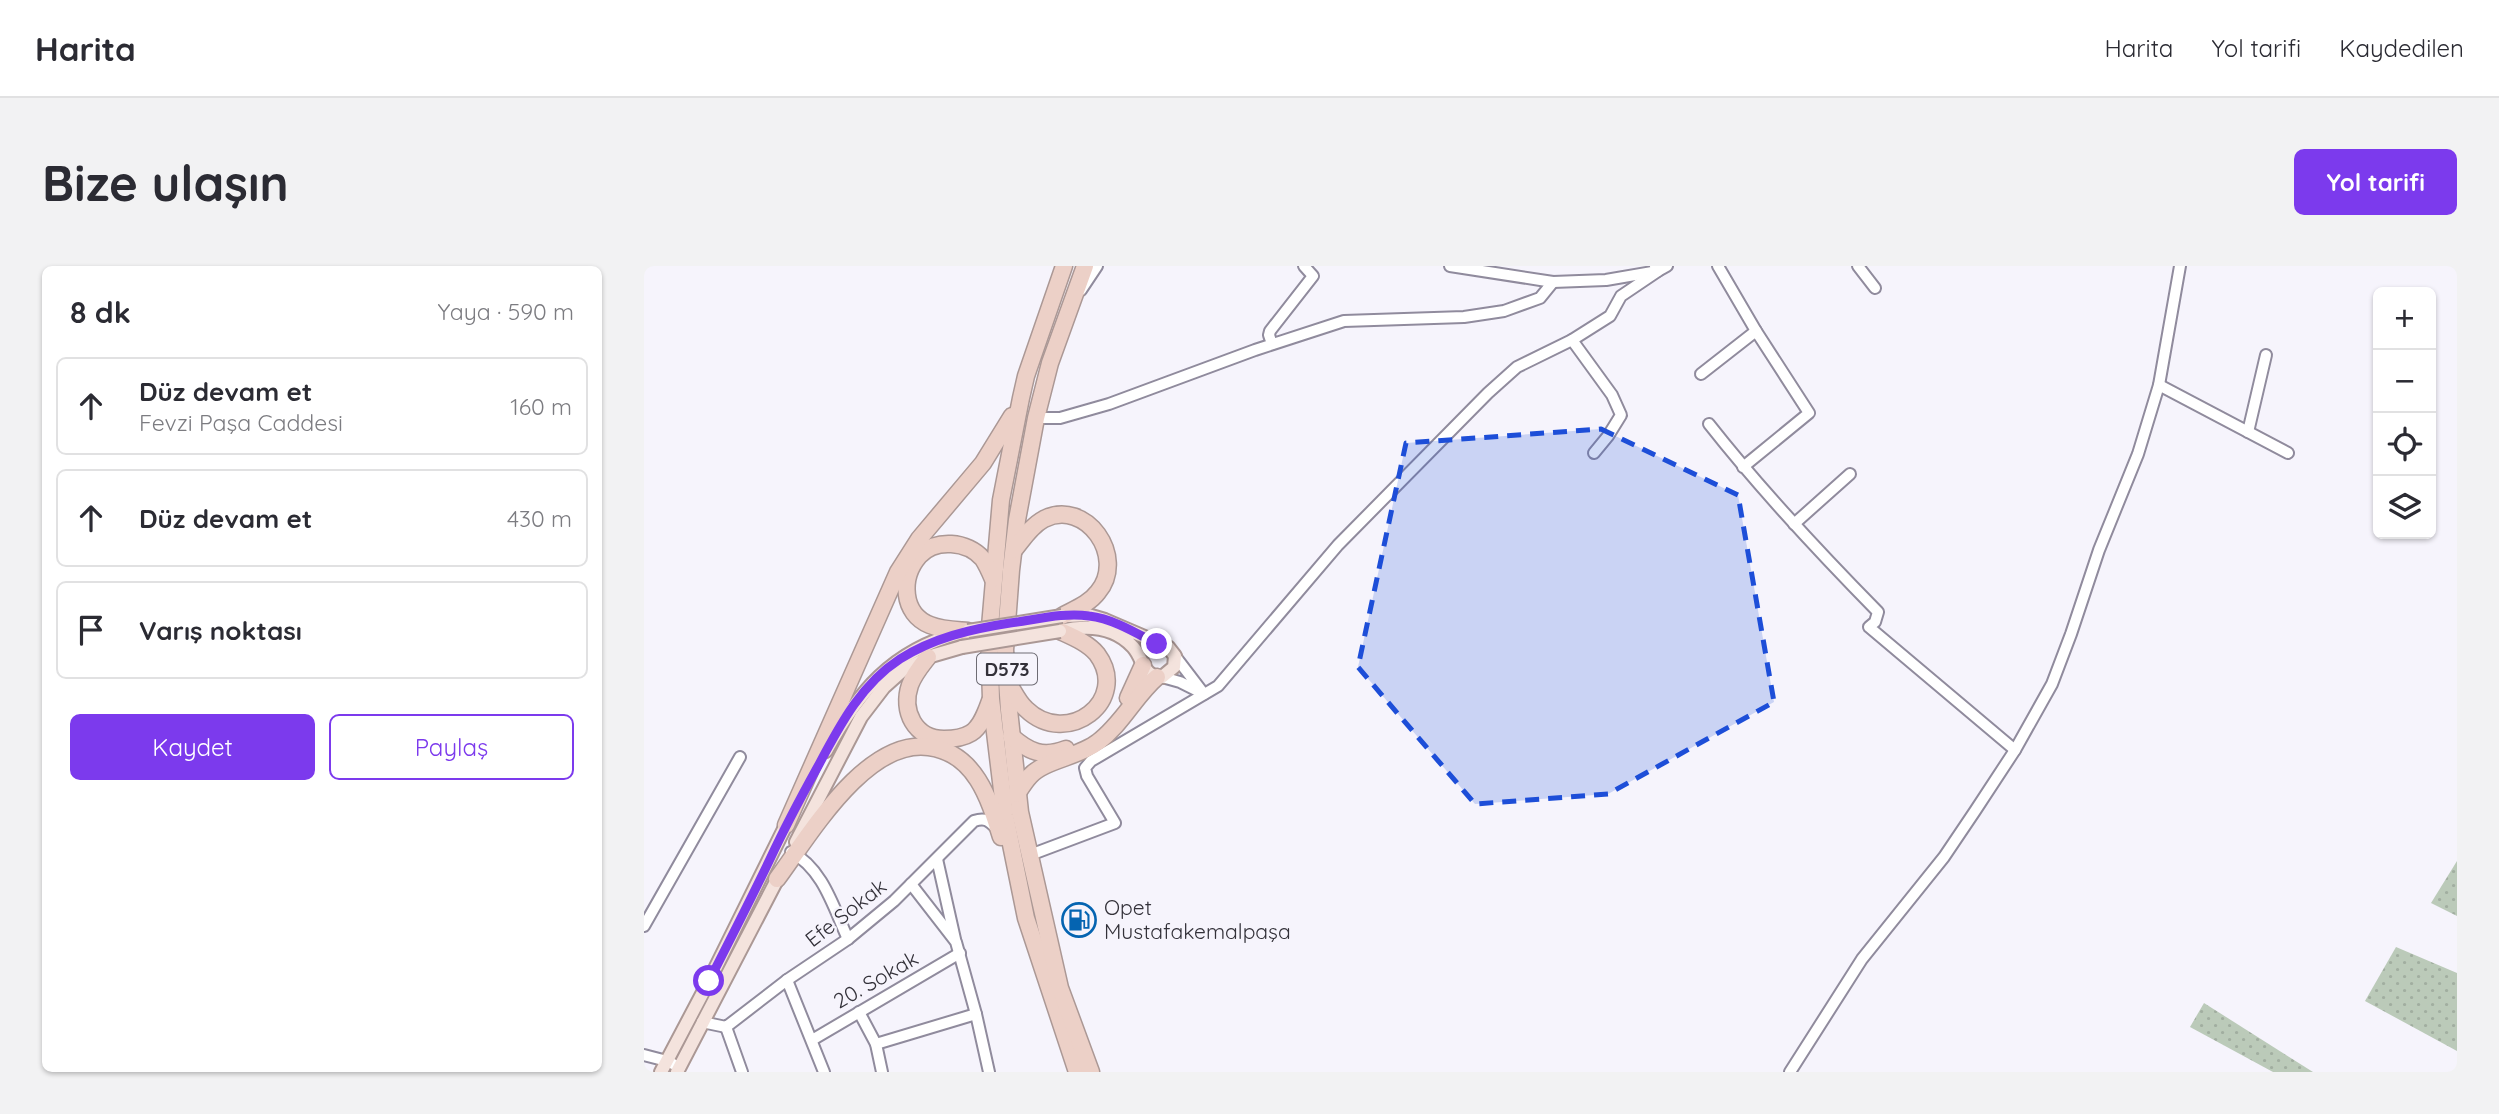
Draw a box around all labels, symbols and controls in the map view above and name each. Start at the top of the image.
text: Harita [35,28,136,69]
text: Harita [2105,33,2173,63]
text: Yol tarifi [2211,33,2301,63]
text: Kaydedilen [2339,33,2464,63]
button: Yol tarifi [2294,149,2457,215]
text: Bize ulaşın [42,152,289,213]
map controls [2373,287,2436,539]
button: + [2373,287,2436,350]
text: 8 dk [70,293,131,331]
text: Yaya · 590 m [438,297,574,326]
button: − [2373,350,2436,413]
text: Düz devam et [139,375,312,408]
icon: ahead [72,387,110,425]
text: 160 m [510,392,572,421]
text: Fevzi Paşa Caddesi [139,408,343,437]
button: locate [2373,413,2436,476]
button: layers [2373,476,2436,539]
icon: ahead [72,499,110,537]
text: Düz devam et [139,502,312,535]
text: 430 m [507,504,572,533]
icon: arrive [72,611,110,649]
text: Varış noktası [139,614,302,647]
route end [1141,628,1172,659]
road number: D573 [977,654,1037,684]
button: Kaydet [70,714,315,780]
button: Paylaş [329,714,574,780]
street label: Efe Sokak [800,872,891,952]
place label: Opet Mustafakemalpaşa [1104,894,1291,944]
fuel station icon: Opet Mustafakemalpaşa [1060,901,1098,939]
street label: 20. Sokak [829,945,922,1014]
route start [693,965,724,996]

